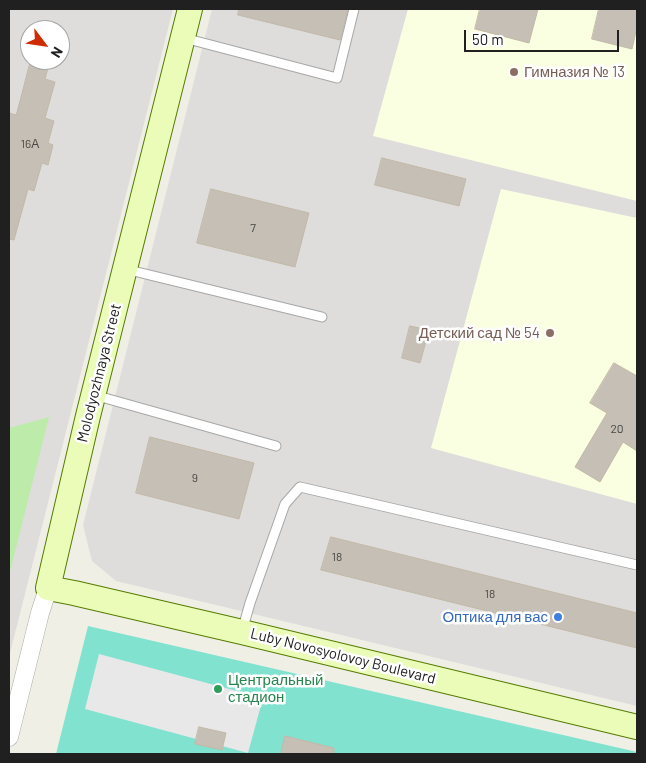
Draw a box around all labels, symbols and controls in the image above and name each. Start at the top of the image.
north arrow [20,20,70,70]
scale bar [466,20,621,52]
text: 50 m [472,30,504,48]
text: N [48,44,67,61]
place label: Гимназия № 13 [524,63,625,81]
marker: Гимназия № 13 [508,66,520,78]
house number: 16А [21,137,39,151]
house number: 7 [250,221,256,235]
street label: Molodyozhnaya Street [73,302,125,444]
place label: Детский сад № 54 [419,324,540,342]
marker: Детский сад № 54 [544,327,556,339]
house number: 20 [610,422,624,436]
house number: 9 [192,471,198,485]
house number: 18 [332,550,342,564]
house number: 18 [485,587,495,601]
place label: Оптика для вас [442,608,548,626]
marker: Оптика для вас [552,611,564,623]
street label: Luby Novosyolovoy Boulevard [249,624,437,688]
place label: Центральный стадион [228,671,323,706]
marker: Центральный стадион [212,683,224,695]

